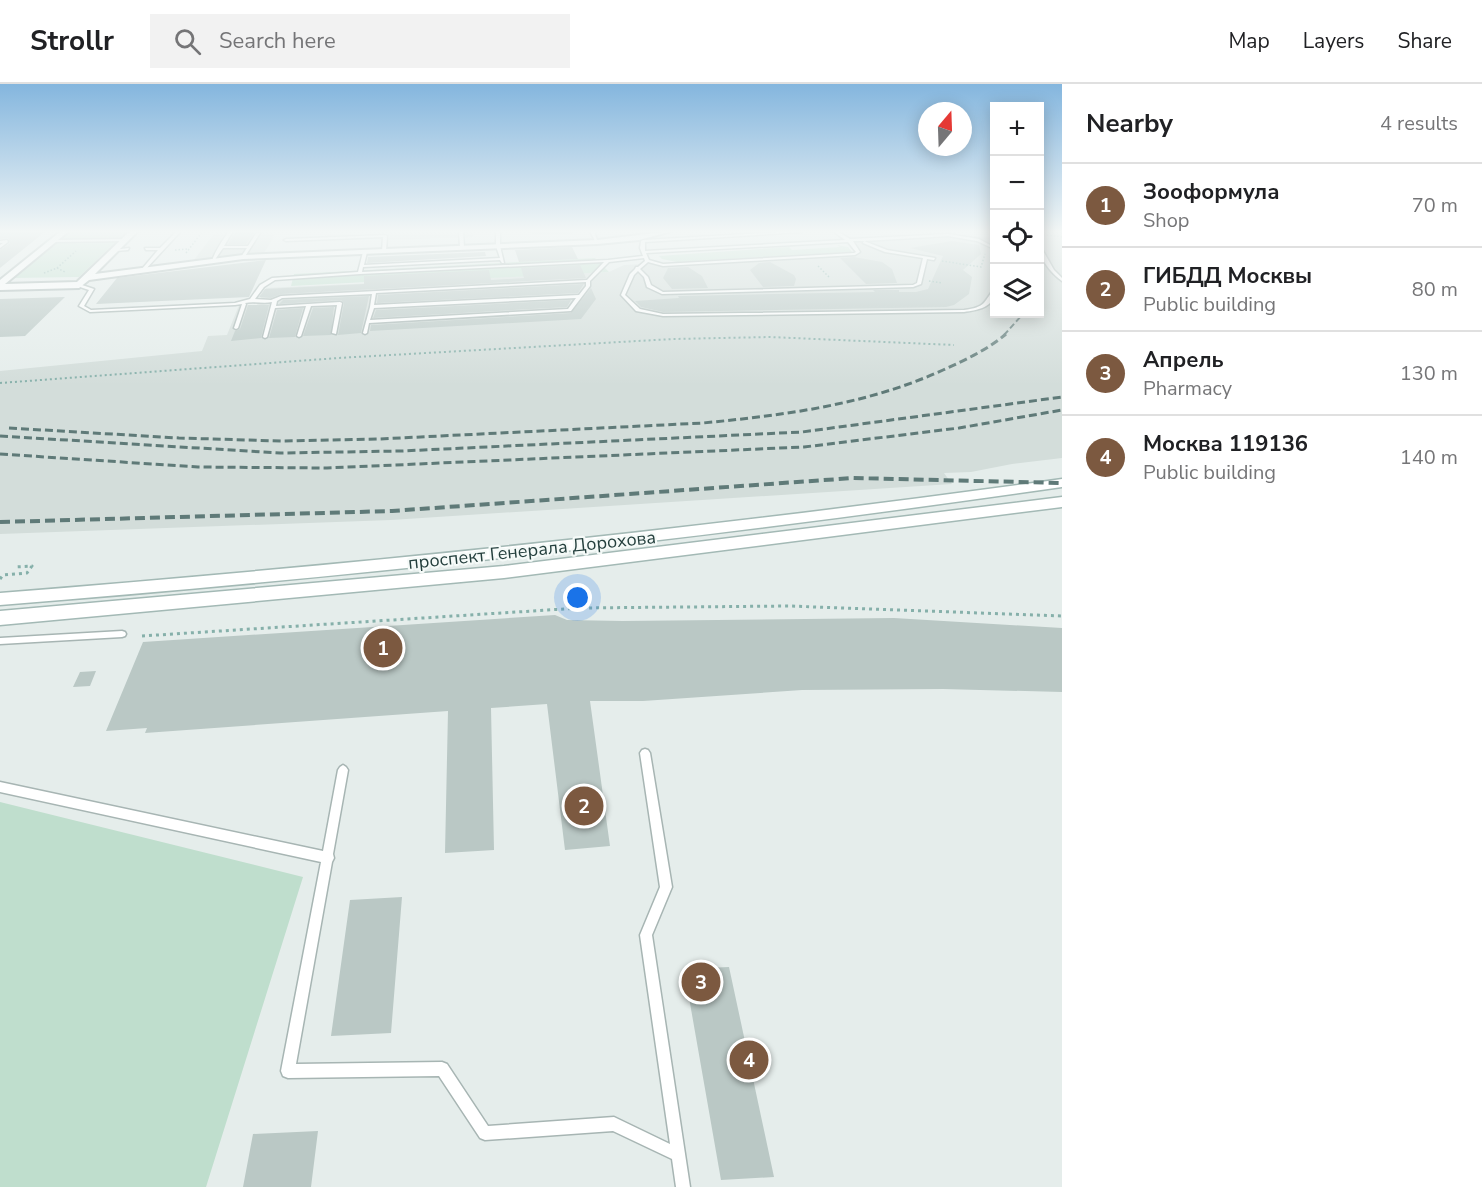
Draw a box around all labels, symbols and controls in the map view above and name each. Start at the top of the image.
search box [150,14,570,68]
text: Strollr [30,22,114,60]
icon: search [171,25,204,58]
text: Search here [219,26,336,56]
text: Map [1228,27,1270,55]
text: Layers [1303,27,1364,55]
text: Share [1397,27,1452,55]
north arrow [918,102,972,156]
map controls [990,102,1044,318]
button: + [990,102,1044,156]
text: Nearby [1086,106,1173,141]
text: 4 results [1380,110,1458,137]
button: − [990,156,1044,210]
text: Зооформула [1143,177,1280,207]
text: 1 [1100,192,1112,219]
text: 70 m [1412,192,1458,219]
text: Shop [1143,207,1189,234]
button: locate [990,210,1044,264]
text: ГИБДД Москвы [1143,261,1312,291]
button: layers [990,264,1044,318]
text: 2 [1100,276,1112,303]
text: 80 m [1412,276,1458,303]
text: Public building [1143,291,1276,318]
text: Апрель [1143,345,1224,375]
text: 3 [1100,360,1112,387]
text: 130 m [1400,360,1458,387]
text: Pharmacy [1143,375,1232,402]
text: Москва 119136 [1143,429,1308,459]
text: 4 [1100,444,1112,471]
text: 140 m [1400,444,1458,471]
text: Public building [1143,459,1276,486]
street label: проспект Генерала Дорохова [407,525,657,575]
your location [563,583,592,612]
pin: 1 [364,626,403,670]
pin: 2 [564,784,604,828]
pin: 3 [682,960,720,1004]
pin: 4 [730,1038,768,1082]

